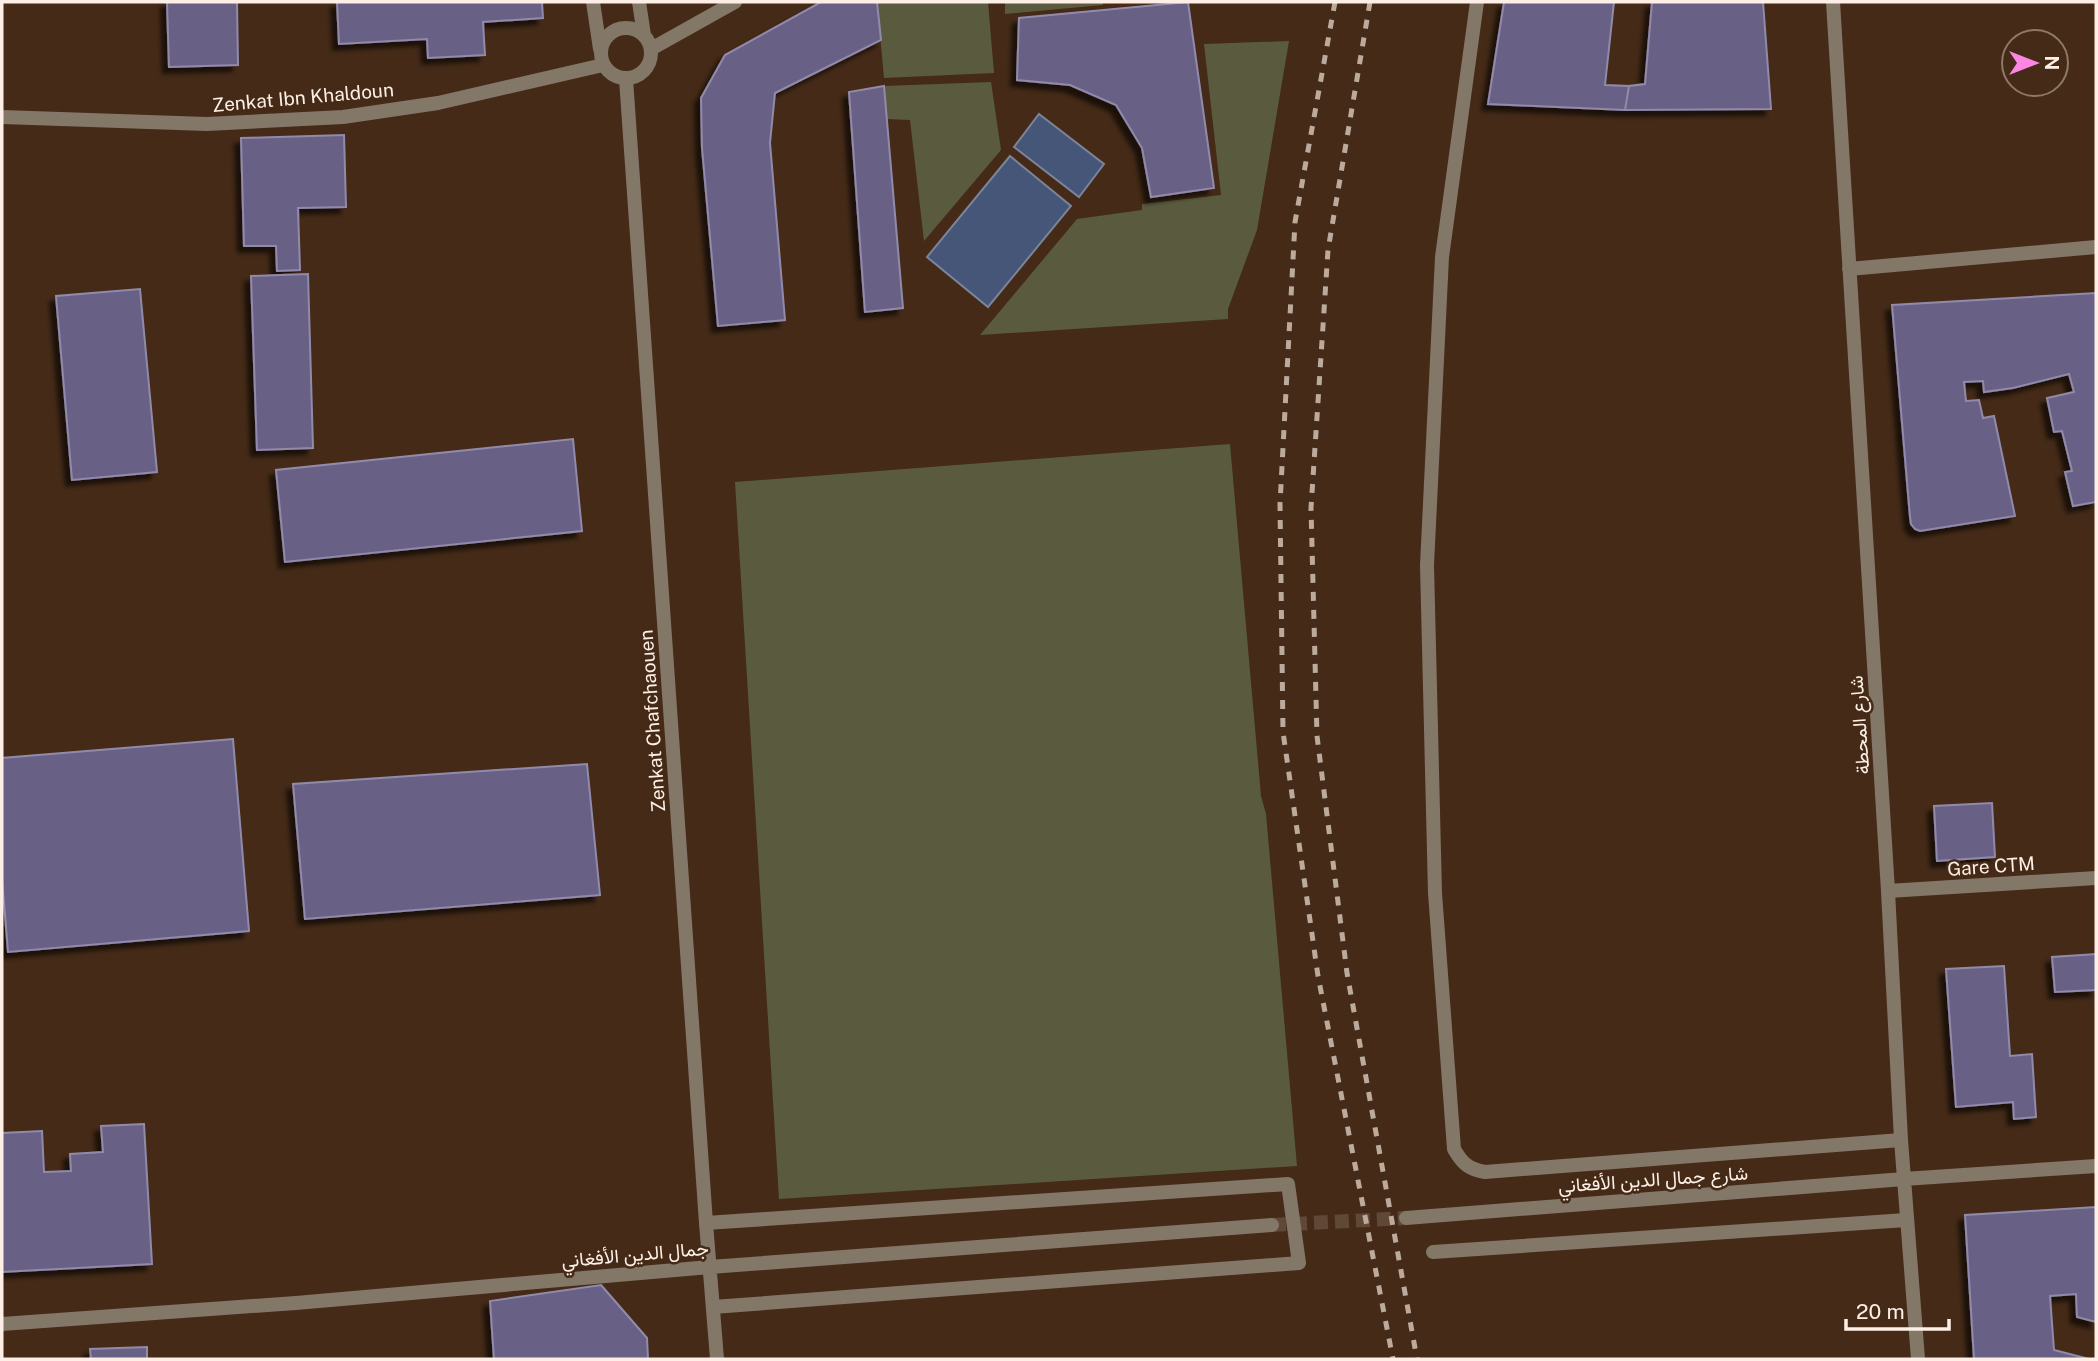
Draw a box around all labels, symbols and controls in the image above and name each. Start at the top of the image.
north arrow [2000,28,2070,98]
text: N [2041,56,2063,70]
street label: Zenkat Ibn Khaldoun [211,78,395,116]
street label: Zenkat Chafchaouen [635,629,669,813]
street label: شارع المحطة [1845,675,1875,775]
street label: Gare CTM [1946,852,2036,880]
street label: شارع جمال الدين الأفغاني [1557,1161,1749,1202]
street label: جمال الدين الأفغاني [560,1237,710,1276]
scale bar [1846,1288,1949,1332]
text: 20 m [1856,1299,1905,1324]

